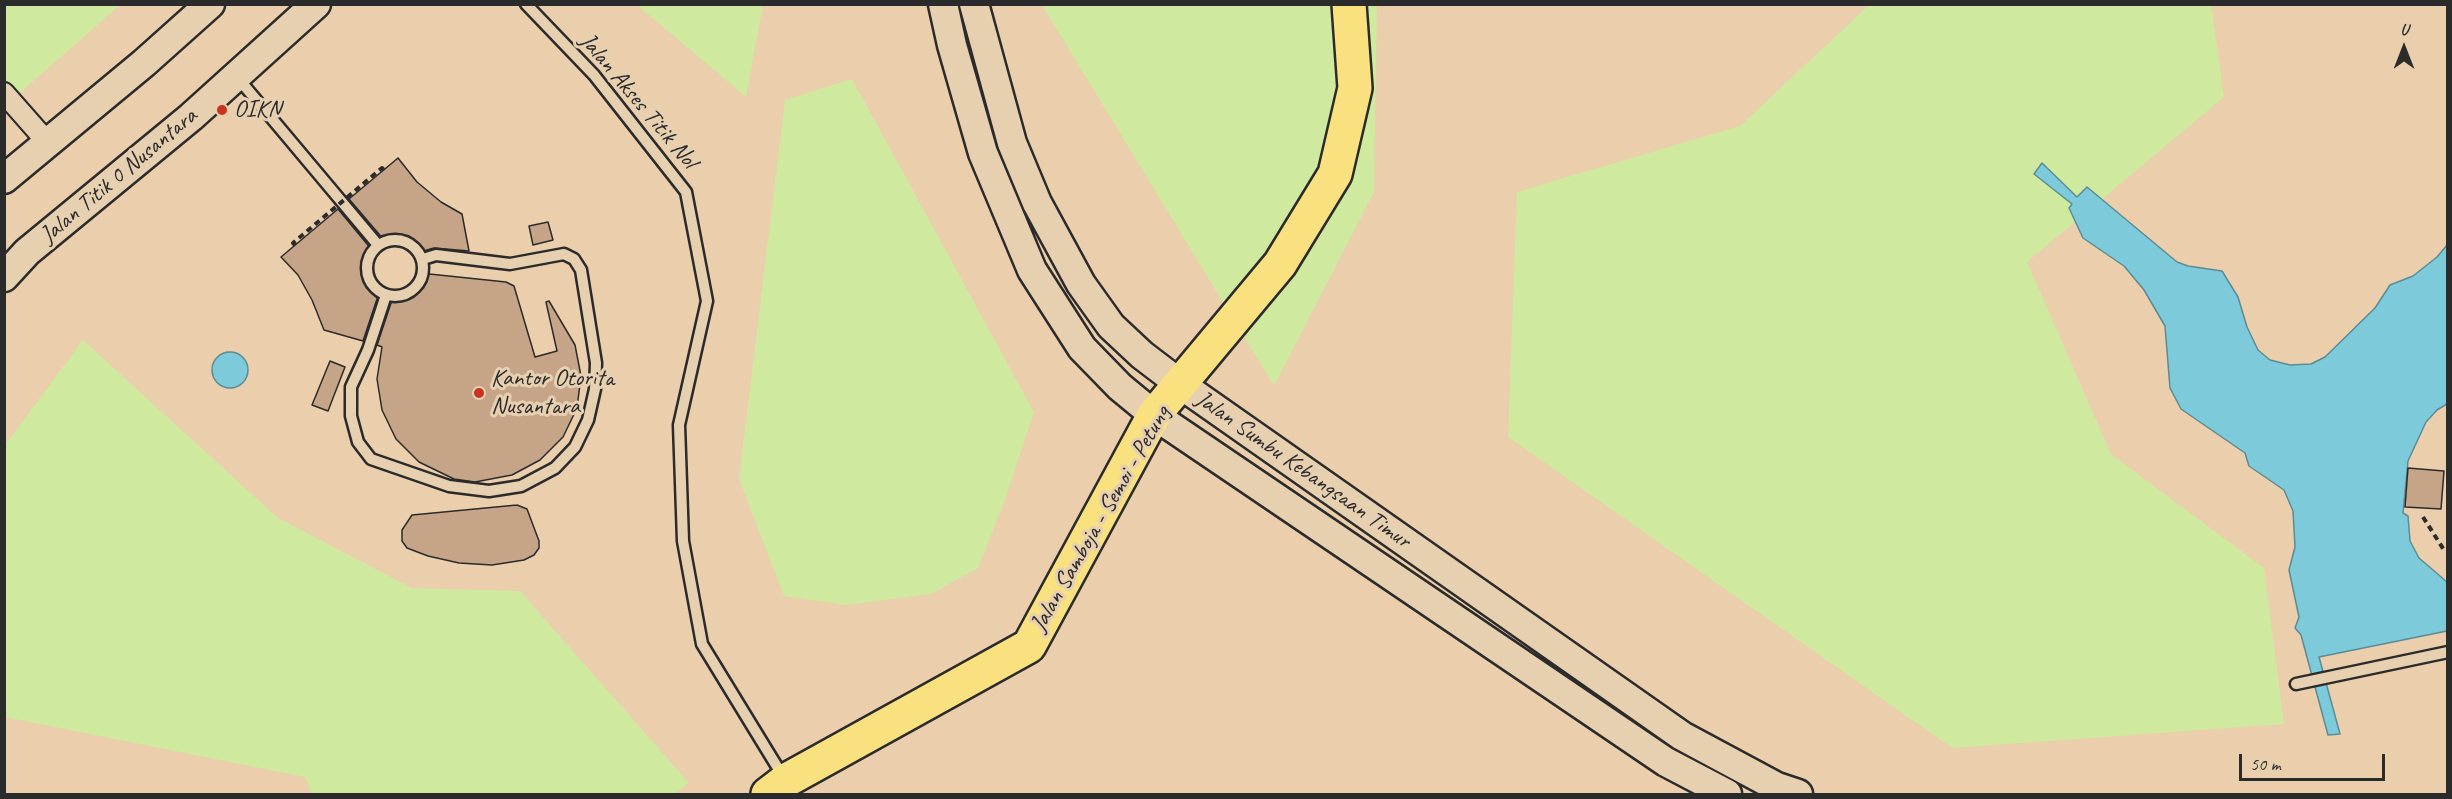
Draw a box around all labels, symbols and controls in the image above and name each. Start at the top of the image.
north arrow [2374,18,2434,78]
text: U [2400,20,2408,40]
street label: Jalan Akses Titik Nol [573,27,703,175]
place label: OIKN [234,96,281,124]
street label: Jalan Titik 0 Nusantara [35,102,203,250]
marker: OIKN [215,103,229,117]
place label: Kantor Otorita Nusantara [491,365,614,421]
street label: Jalan Sumbu Kebangsaan Timur [1190,385,1416,555]
marker: Kantor Otorita Nusantara [472,386,486,400]
street label: Jalan Samboja - Semoi - Petung [1025,401,1177,637]
scale bar [2242,742,2388,780]
text: 50 m [2250,753,2281,775]

